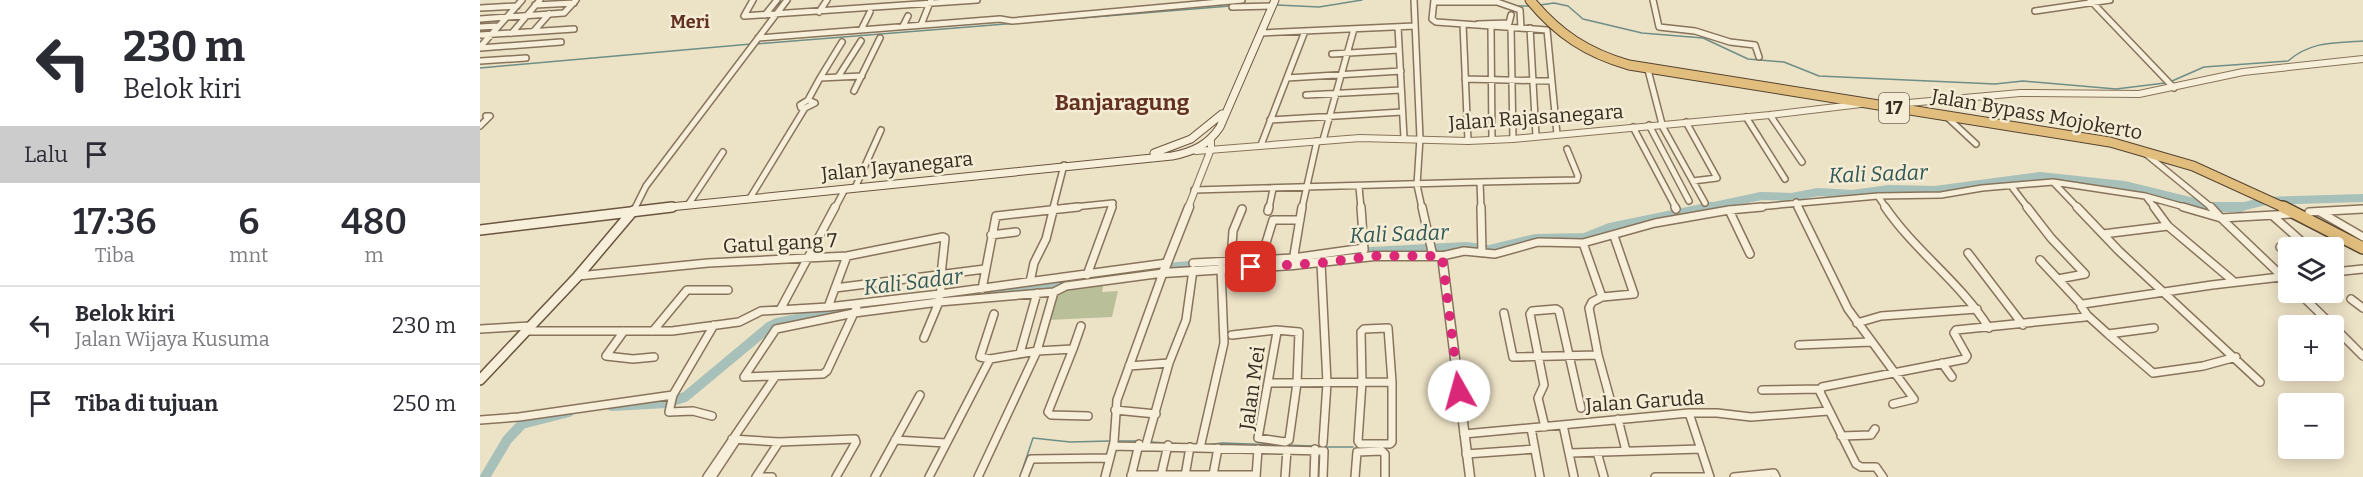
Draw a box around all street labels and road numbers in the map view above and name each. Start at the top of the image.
street label: Jalan Bypass Mojokerto [1929,83,2144,145]
road number: 17 [1879,93,1909,123]
street label: Jalan Rajasanegara [1447,99,1624,136]
street label: Jalan Jayanegara [819,146,974,186]
street label: Gatul gang 7 [722,228,838,258]
street label: Jalan Mei [1234,344,1270,433]
street label: Jalan Garuda [1584,385,1705,417]

